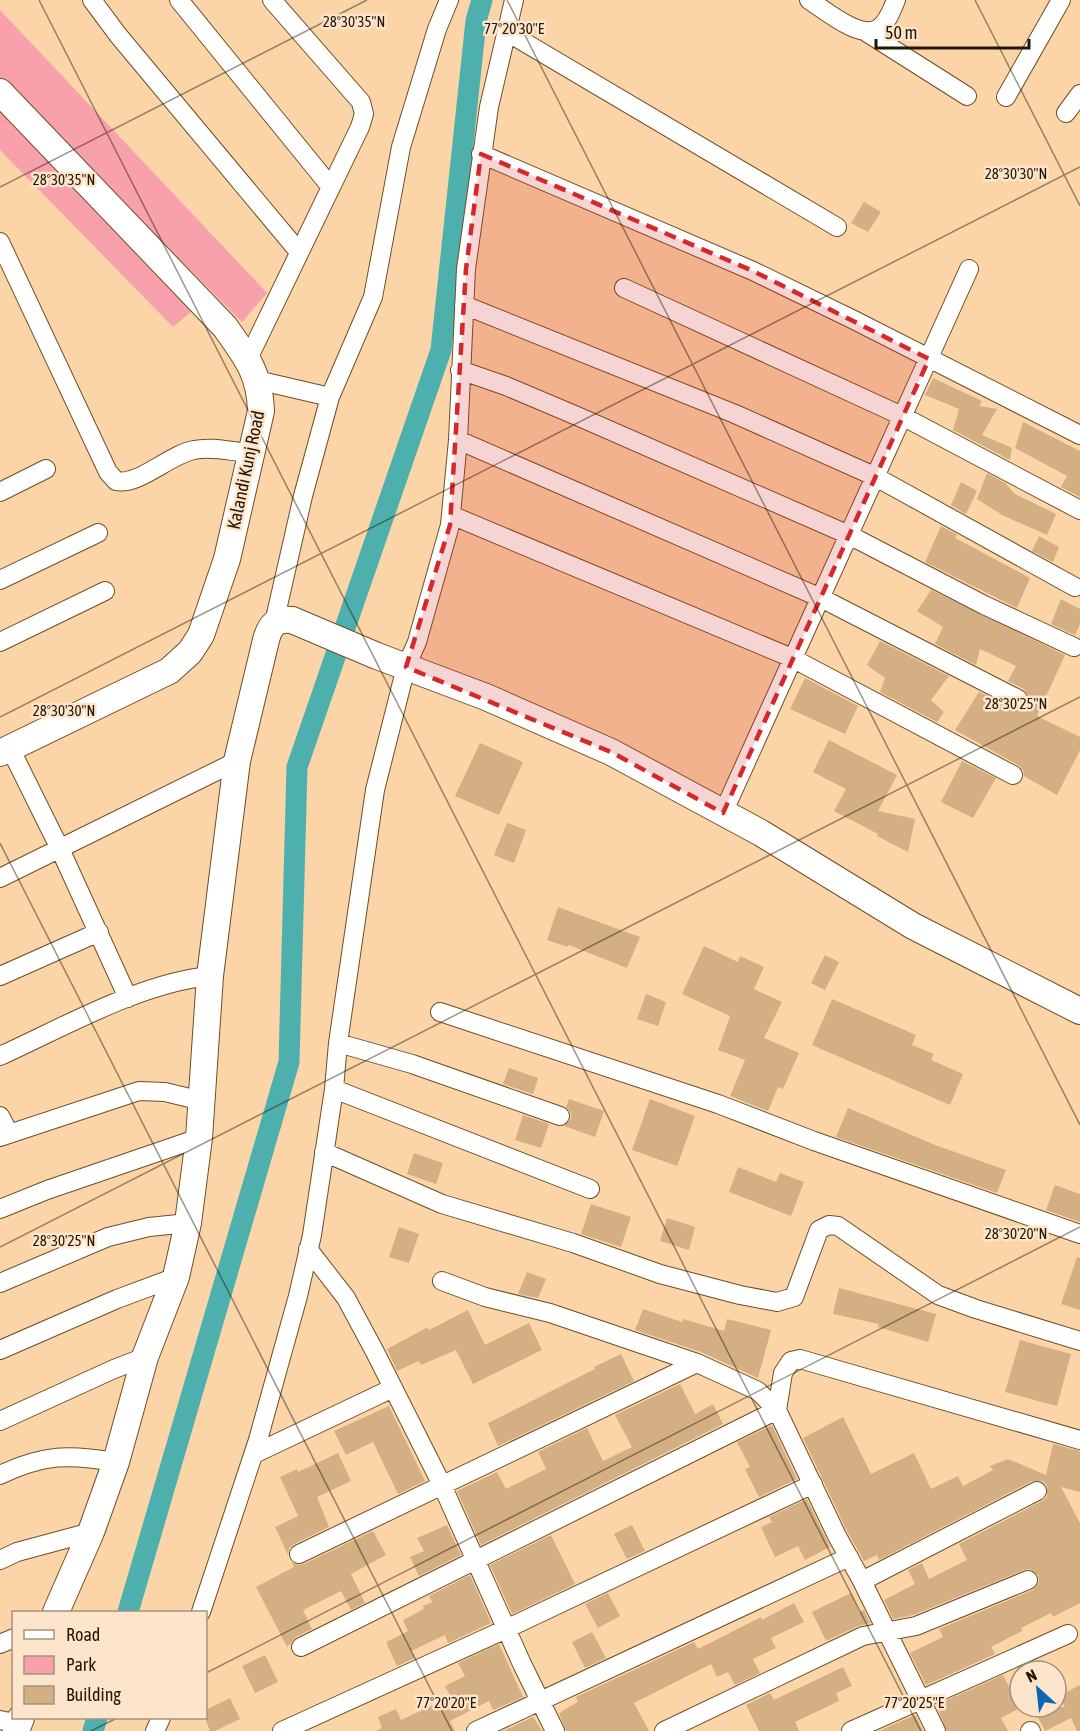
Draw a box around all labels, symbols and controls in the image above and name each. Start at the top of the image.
scale bar [876,12,1029,50]
text: 28°30'35"N [323,13,385,30]
text: 77°20'30"E [484,20,545,37]
text: 50 m [885,22,917,43]
text: 28°30'30"N [985,165,1047,182]
text: 28°30'35"N [33,171,95,188]
street label: Kalandi Kunj Road [223,409,268,531]
text: 28°30'25"N [985,695,1047,712]
text: 28°30'30"N [33,702,95,719]
text: 28°30'20"N [985,1225,1047,1242]
text: 28°30'25"N [33,1232,95,1249]
legend [12,1611,207,1719]
text: Road [66,1624,100,1645]
text: Park [66,1654,96,1675]
north arrow [1008,1659,1068,1719]
text: N [1023,1665,1039,1686]
text: Building [66,1684,121,1705]
text: 77°20'20"E [416,1694,477,1711]
text: 77°20'25"E [884,1694,945,1711]

